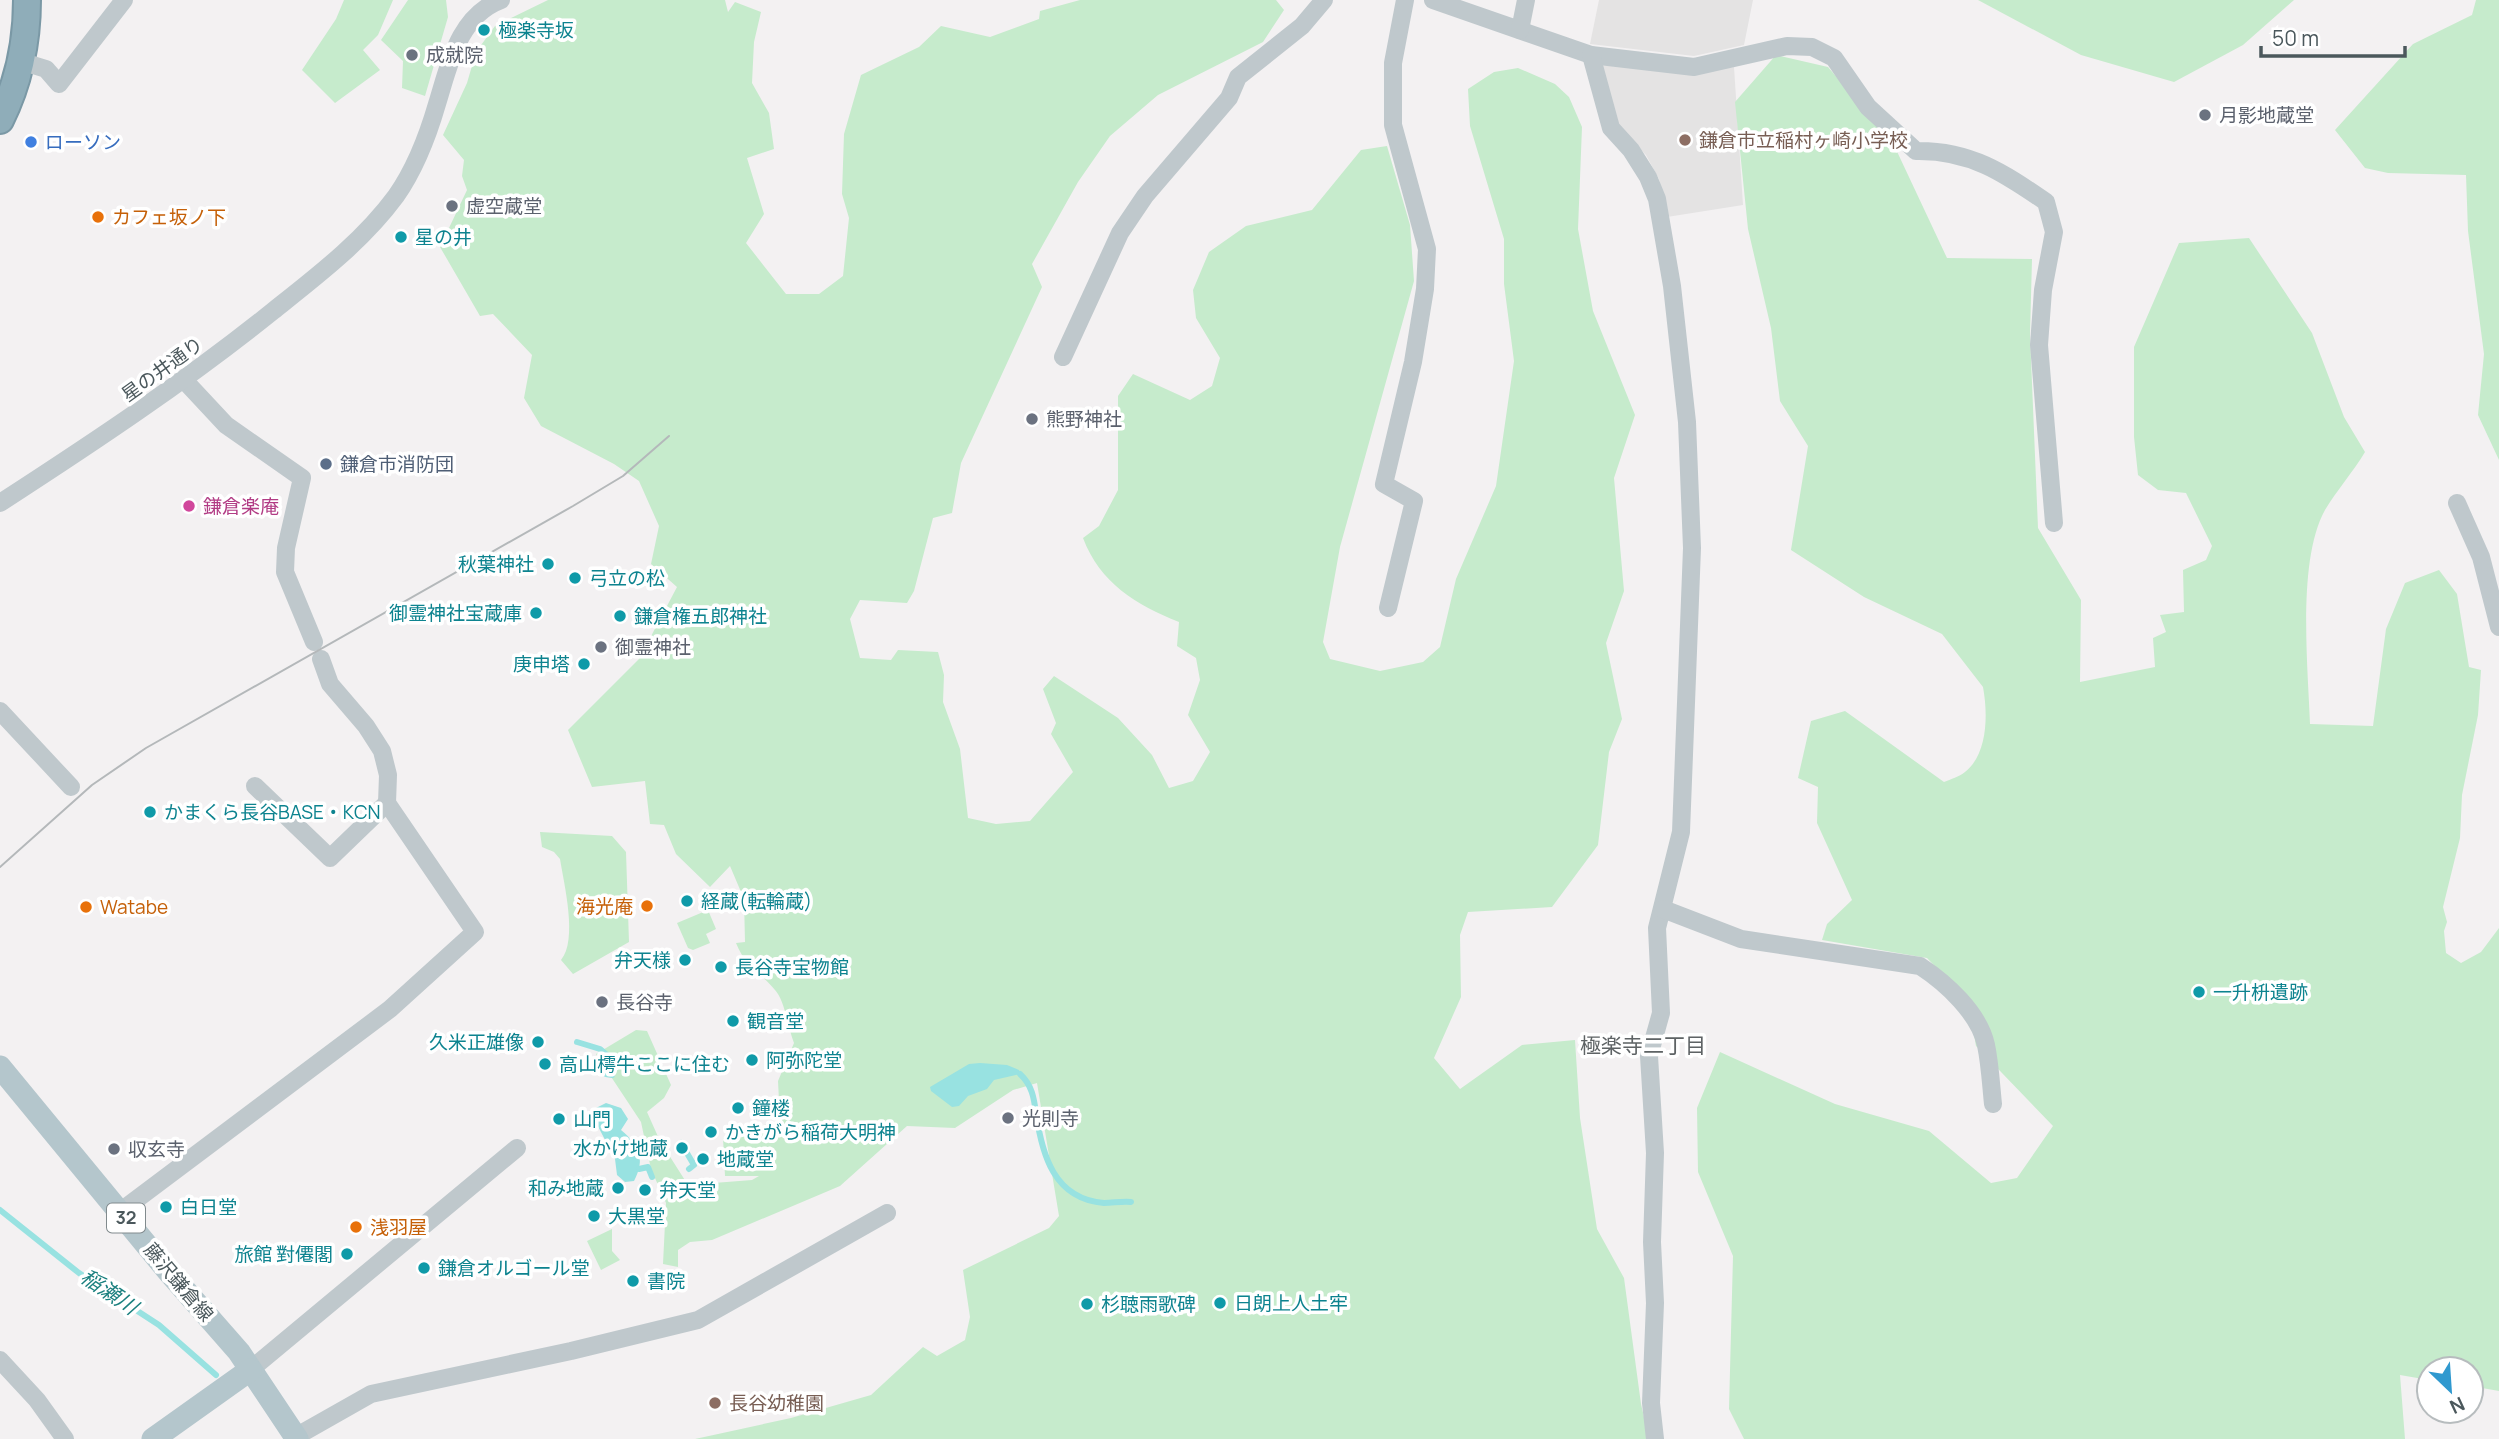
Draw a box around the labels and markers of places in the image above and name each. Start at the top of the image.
place label: 極楽寺坂 [498,17,574,43]
marker: 極楽寺坂 [476,22,492,38]
place label: 成就院 [426,42,483,68]
marker: 成就院 [404,47,420,63]
place label: 月影地蔵堂 [2219,102,2314,128]
marker: 月影地蔵堂 [2197,107,2213,123]
place label: 鎌倉市立稲村ヶ崎小学校 [1699,127,1908,153]
place label: ローソン [45,129,121,155]
marker: 鎌倉市立稲村ヶ崎小学校 [1677,132,1693,148]
marker: ローソン [23,134,39,150]
place label: 虚空蔵堂 [466,193,542,219]
marker: 虚空蔵堂 [444,198,460,214]
place label: カフェ坂ノ下 [112,204,226,230]
marker: カフェ坂ノ下 [90,209,106,225]
place label: 星の井 [415,224,472,250]
marker: 星の井 [393,229,409,245]
place label: 熊野神社 [1046,406,1122,432]
marker: 熊野神社 [1024,411,1040,427]
place label: 鎌倉市消防団 [340,451,454,477]
marker: 鎌倉市消防団 [318,456,334,472]
place label: 鎌倉楽庵 [203,493,279,519]
marker: 鎌倉楽庵 [181,498,197,514]
place label: 秋葉神社 [458,551,534,577]
marker: 秋葉神社 [540,556,556,572]
place label: 弓立の松 [589,565,665,591]
marker: 弓立の松 [567,570,583,586]
place label: 御霊神社宝蔵庫 [389,600,522,626]
place label: 鎌倉権五郎神社 [634,603,767,629]
marker: 御霊神社宝蔵庫 [528,605,544,621]
marker: 鎌倉権五郎神社 [612,608,628,624]
place label: 御霊神社 [615,634,691,660]
marker: 御霊神社 [593,639,609,655]
place label: 庚申塔 [513,651,570,677]
marker: 庚申塔 [576,656,592,672]
place label: かまくら長谷BASE・KCN [164,799,381,825]
marker: かまくら長谷BASE・KCN [142,804,158,820]
place label: 経蔵(転輪蔵) [701,888,812,914]
place label: 海光庵 [576,893,633,919]
marker: 経蔵(転輪蔵) [679,893,695,909]
place label: Watabe [100,894,168,920]
marker: 海光庵 [639,898,655,914]
marker: Watabe [78,899,94,915]
place label: 弁天様 [614,947,671,973]
marker: 弁天様 [677,952,693,968]
place label: 長谷寺宝物館 [735,954,849,980]
marker: 長谷寺宝物館 [713,959,729,975]
place label: 一升枡遺跡 [2213,979,2308,1005]
marker: 一升枡遺跡 [2191,984,2207,1000]
place label: 長谷寺 [616,989,673,1015]
marker: 長谷寺 [594,994,610,1010]
place label: 観音堂 [747,1008,804,1034]
marker: 観音堂 [725,1013,741,1029]
place label: 久米正雄像 [429,1029,524,1055]
marker: 久米正雄像 [530,1034,546,1050]
place label: 阿弥陀堂 [766,1047,842,1073]
place label: 高山樗牛ここに住む [559,1051,730,1077]
marker: 阿弥陀堂 [744,1052,760,1068]
marker: 高山樗牛ここに住む [537,1056,553,1072]
place label: 鐘楼 [752,1095,790,1121]
marker: 鐘楼 [730,1100,746,1116]
place label: 光則寺 [1022,1105,1079,1131]
place label: 山門 [573,1106,611,1132]
marker: 光則寺 [1000,1110,1016,1126]
marker: 山門 [551,1111,567,1127]
place label: かきがら稲荷大明神 [725,1119,896,1145]
marker: かきがら稲荷大明神 [703,1124,719,1140]
place label: 水かけ地蔵 [573,1135,668,1161]
place label: 収玄寺 [128,1136,185,1162]
marker: 水かけ地蔵 [674,1140,690,1156]
marker: 収玄寺 [106,1141,122,1157]
place label: 地蔵堂 [717,1146,774,1172]
marker: 地蔵堂 [695,1151,711,1167]
place label: 和み地蔵 [528,1175,604,1201]
place label: 弁天堂 [659,1177,716,1203]
marker: 和み地蔵 [610,1180,626,1196]
marker: 弁天堂 [637,1182,653,1198]
place label: 白日堂 [180,1194,237,1220]
marker: 白日堂 [158,1199,174,1215]
place label: 大黒堂 [608,1203,665,1229]
marker: 大黒堂 [586,1208,602,1224]
place label: 浅羽屋 [370,1214,427,1240]
marker: 浅羽屋 [348,1219,364,1235]
place label: 旅館 對僊閣 [234,1241,333,1267]
marker: 旅館 對僊閣 [339,1246,355,1262]
place label: 鎌倉オルゴール堂 [438,1255,590,1281]
marker: 鎌倉オルゴール堂 [416,1260,432,1276]
place label: 書院 [647,1268,685,1294]
marker: 書院 [625,1273,641,1289]
place label: 日朗上人土牢 [1234,1290,1348,1316]
place label: 杉聴雨歌碑 [1101,1291,1196,1317]
marker: 日朗上人土牢 [1212,1295,1228,1311]
marker: 杉聴雨歌碑 [1079,1296,1095,1312]
place label: 長谷幼稚園 [729,1390,824,1416]
marker: 長谷幼稚園 [707,1395,723,1411]

